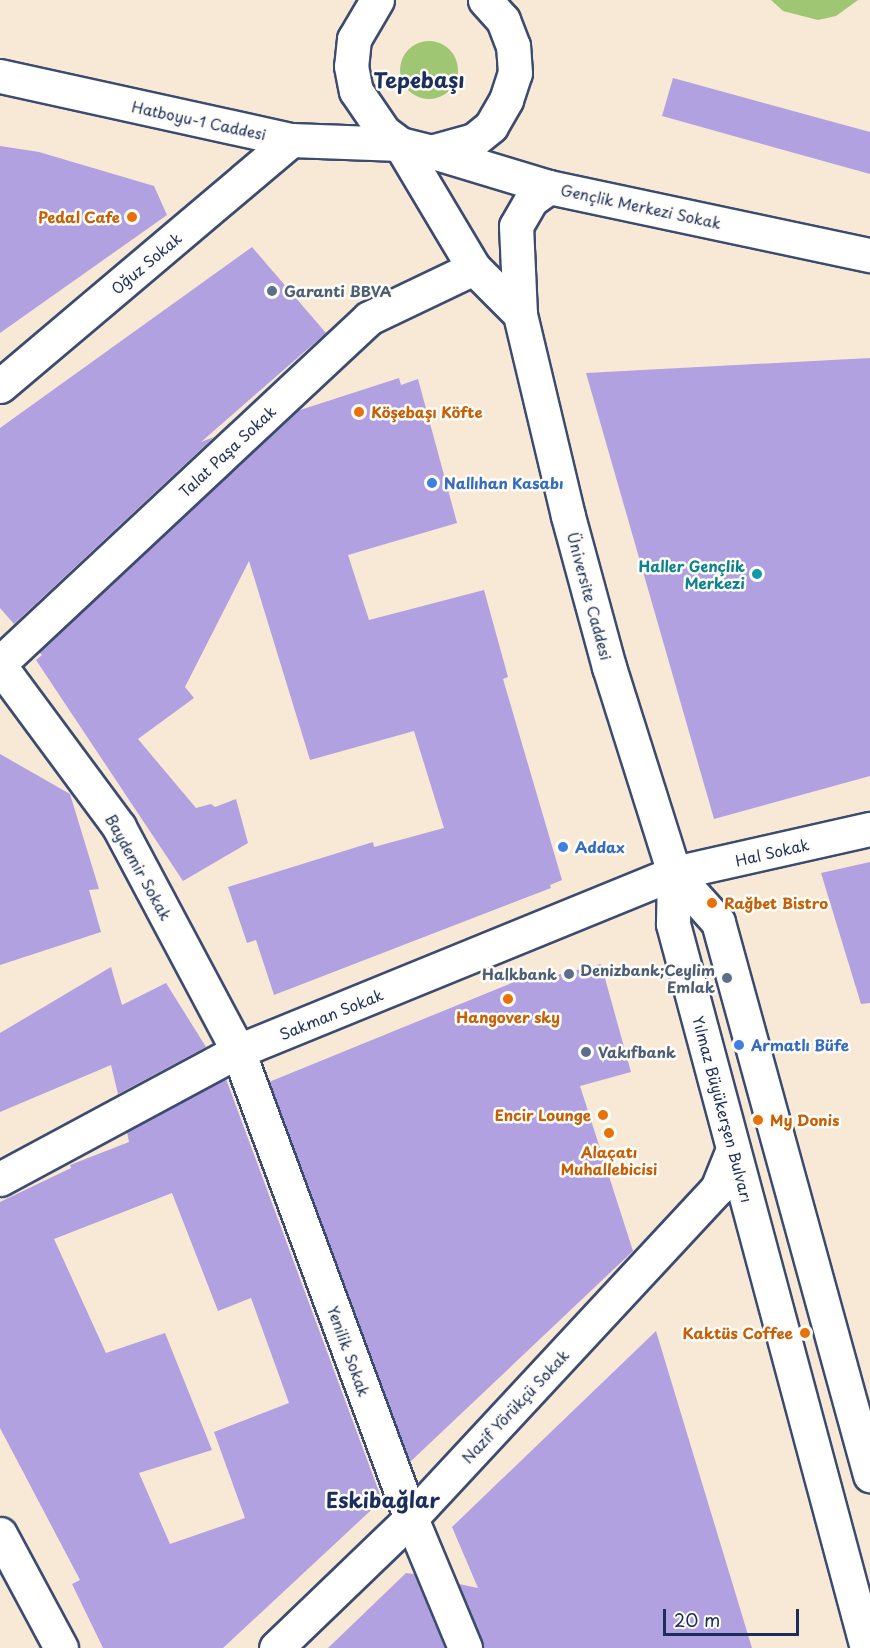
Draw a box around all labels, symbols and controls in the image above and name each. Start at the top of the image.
district label: Tepebaşı [374,66,464,92]
street label: Hatboyu-1 Caddesi [130,97,268,143]
street label: Gençlik Merkezi Sokak [558,180,724,232]
place label: Pedal Cafe [38,208,120,226]
marker: Pedal Cafe [125,210,139,224]
street label: Oğuz Sokak [107,228,185,298]
place label: Garanti BBVA [284,282,392,300]
marker: Garanti BBVA [265,284,279,298]
street label: Talat Paşa Sokak [175,402,279,500]
place label: Köşebaşı Köfte [371,403,483,421]
marker: Köşebaşı Köfte [352,405,366,419]
place label: Nallıhan Kasabı [444,474,564,492]
marker: Nallıhan Kasabı [425,476,439,490]
street label: Üniversite Caddesi [564,529,616,663]
place label: Haller Gençlik Merkezi [637,556,745,591]
marker: Haller Gençlik Merkezi [750,567,764,581]
street label: Baydemir Sokak [102,811,176,923]
street label: Hal Sokak [733,835,811,869]
place label: Addax [575,838,625,856]
marker: Addax [556,840,570,854]
place label: Rağbet Bistro [724,894,829,912]
marker: Rağbet Bistro [705,896,719,910]
place label: Denizbank;Ceylim Emlak [580,960,715,995]
place label: Halkbank [482,965,557,983]
marker: Halkbank [562,967,576,981]
marker: Denizbank;Ceylim Emlak [720,971,734,985]
street label: Sakman Sokak [277,985,385,1043]
marker: Hangover sky [501,992,515,1006]
place label: Hangover sky [456,1008,560,1026]
street label: Yılmaz Büyükerşen Bulvarı [690,1014,756,1204]
place label: Armatlı Büfe [751,1036,850,1054]
marker: Armatlı Büfe [732,1038,746,1052]
place label: Vakıfbank [598,1043,676,1061]
marker: Vakıfbank [579,1045,593,1059]
place label: Encir Lounge [494,1106,591,1124]
marker: Encir Lounge [596,1108,610,1122]
place label: My Donis [770,1111,840,1129]
marker: My Donis [751,1113,765,1127]
marker: Alaçatı Muhallebicisi [602,1126,616,1140]
place label: Alaçatı Muhallebicisi [561,1142,657,1177]
street label: Yenilik Sokak [324,1303,374,1399]
place label: Kaktüs Coffee [683,1324,793,1342]
marker: Kaktüs Coffee [798,1326,812,1340]
street label: Nazif Yörükçü Sokak [457,1345,573,1467]
district label: Eskibağlar [326,1486,440,1512]
scale bar [666,1597,802,1635]
text: 20 m [674,1606,720,1633]

